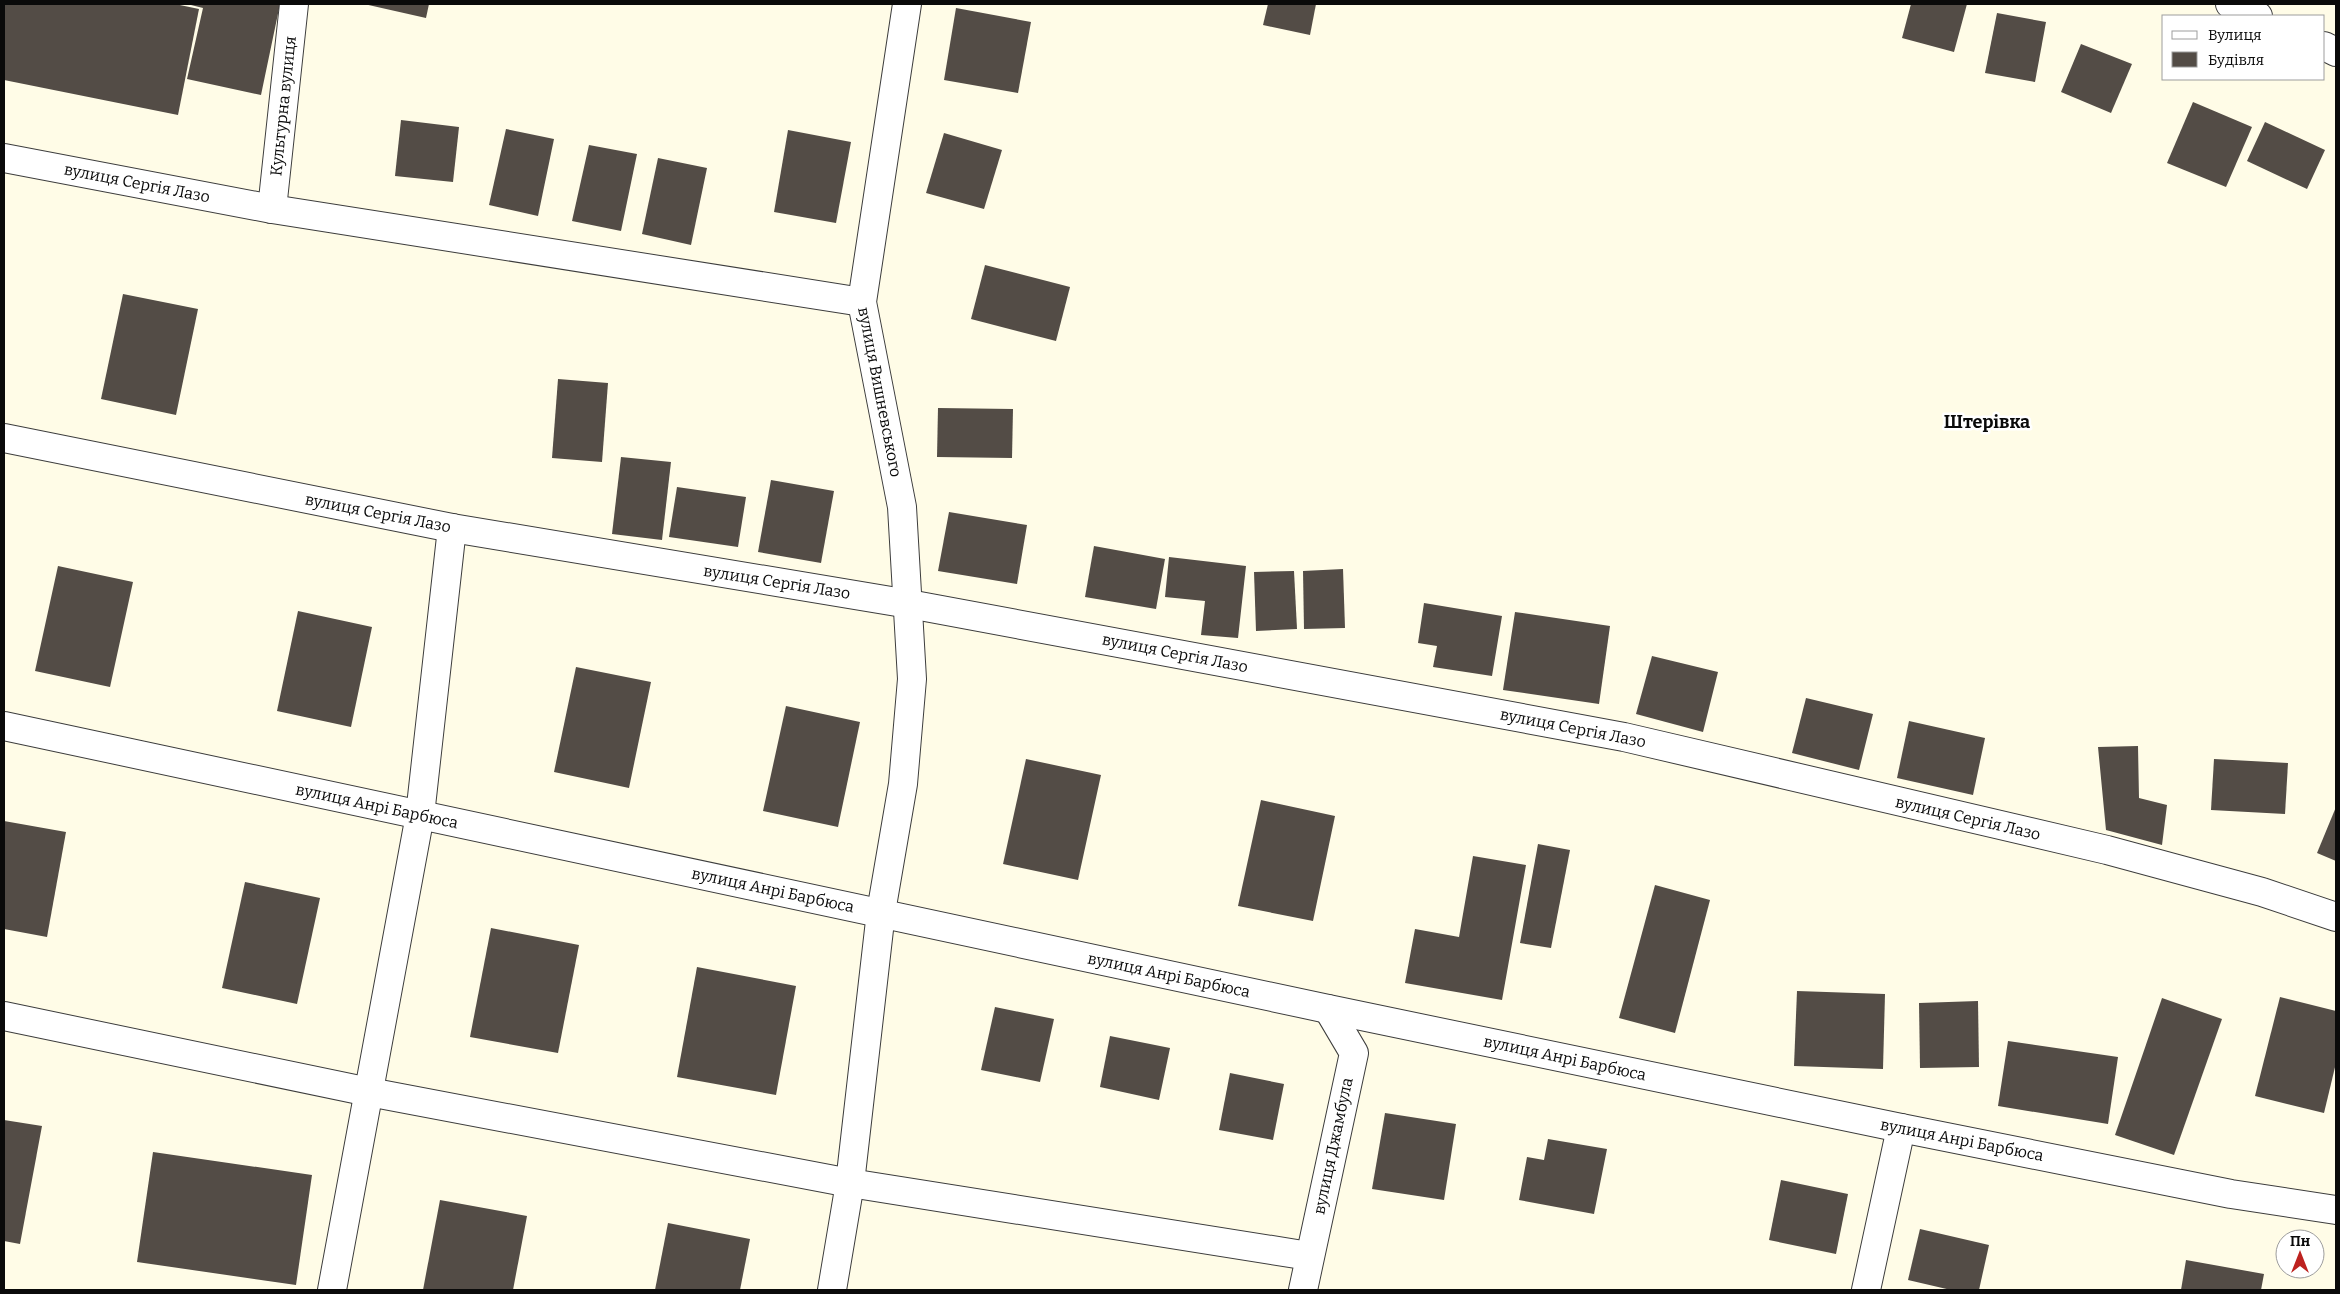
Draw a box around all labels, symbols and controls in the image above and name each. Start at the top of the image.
legend [2162,15,2325,80]
text: Вулиця [2208,26,2262,44]
street label: Культурна вулиця [266,35,300,177]
text: Будівля [2208,51,2264,69]
street label: вулиця Сергія Лазо [62,160,212,206]
street label: вулиця Вишневського [854,305,906,479]
district label: Штерiвка [1944,411,2030,433]
street label: вулиця Сергія Лазо [303,490,453,536]
street label: вулиця Сергія Лазо [702,561,852,603]
street label: вулиця Сергія Лазо [1100,630,1250,676]
street label: вулиця Сергія Лазо [1498,705,1648,751]
street label: вулиця Анрі Барбюса [294,779,460,833]
street label: вулиця Сергія Лазо [1894,792,2042,844]
street label: вулиця Анрі Барбюса [690,863,856,917]
street label: вулиця Анрі Барбюса [1086,948,1252,1002]
street label: вулиця Анрі Барбюса [1482,1031,1648,1085]
street label: вулиця Джамбула [1309,1076,1357,1216]
street label: вулиця Анрі Барбюса [1879,1115,2045,1165]
north arrow [2275,1229,2325,1279]
text: Пн [2290,1233,2310,1250]

